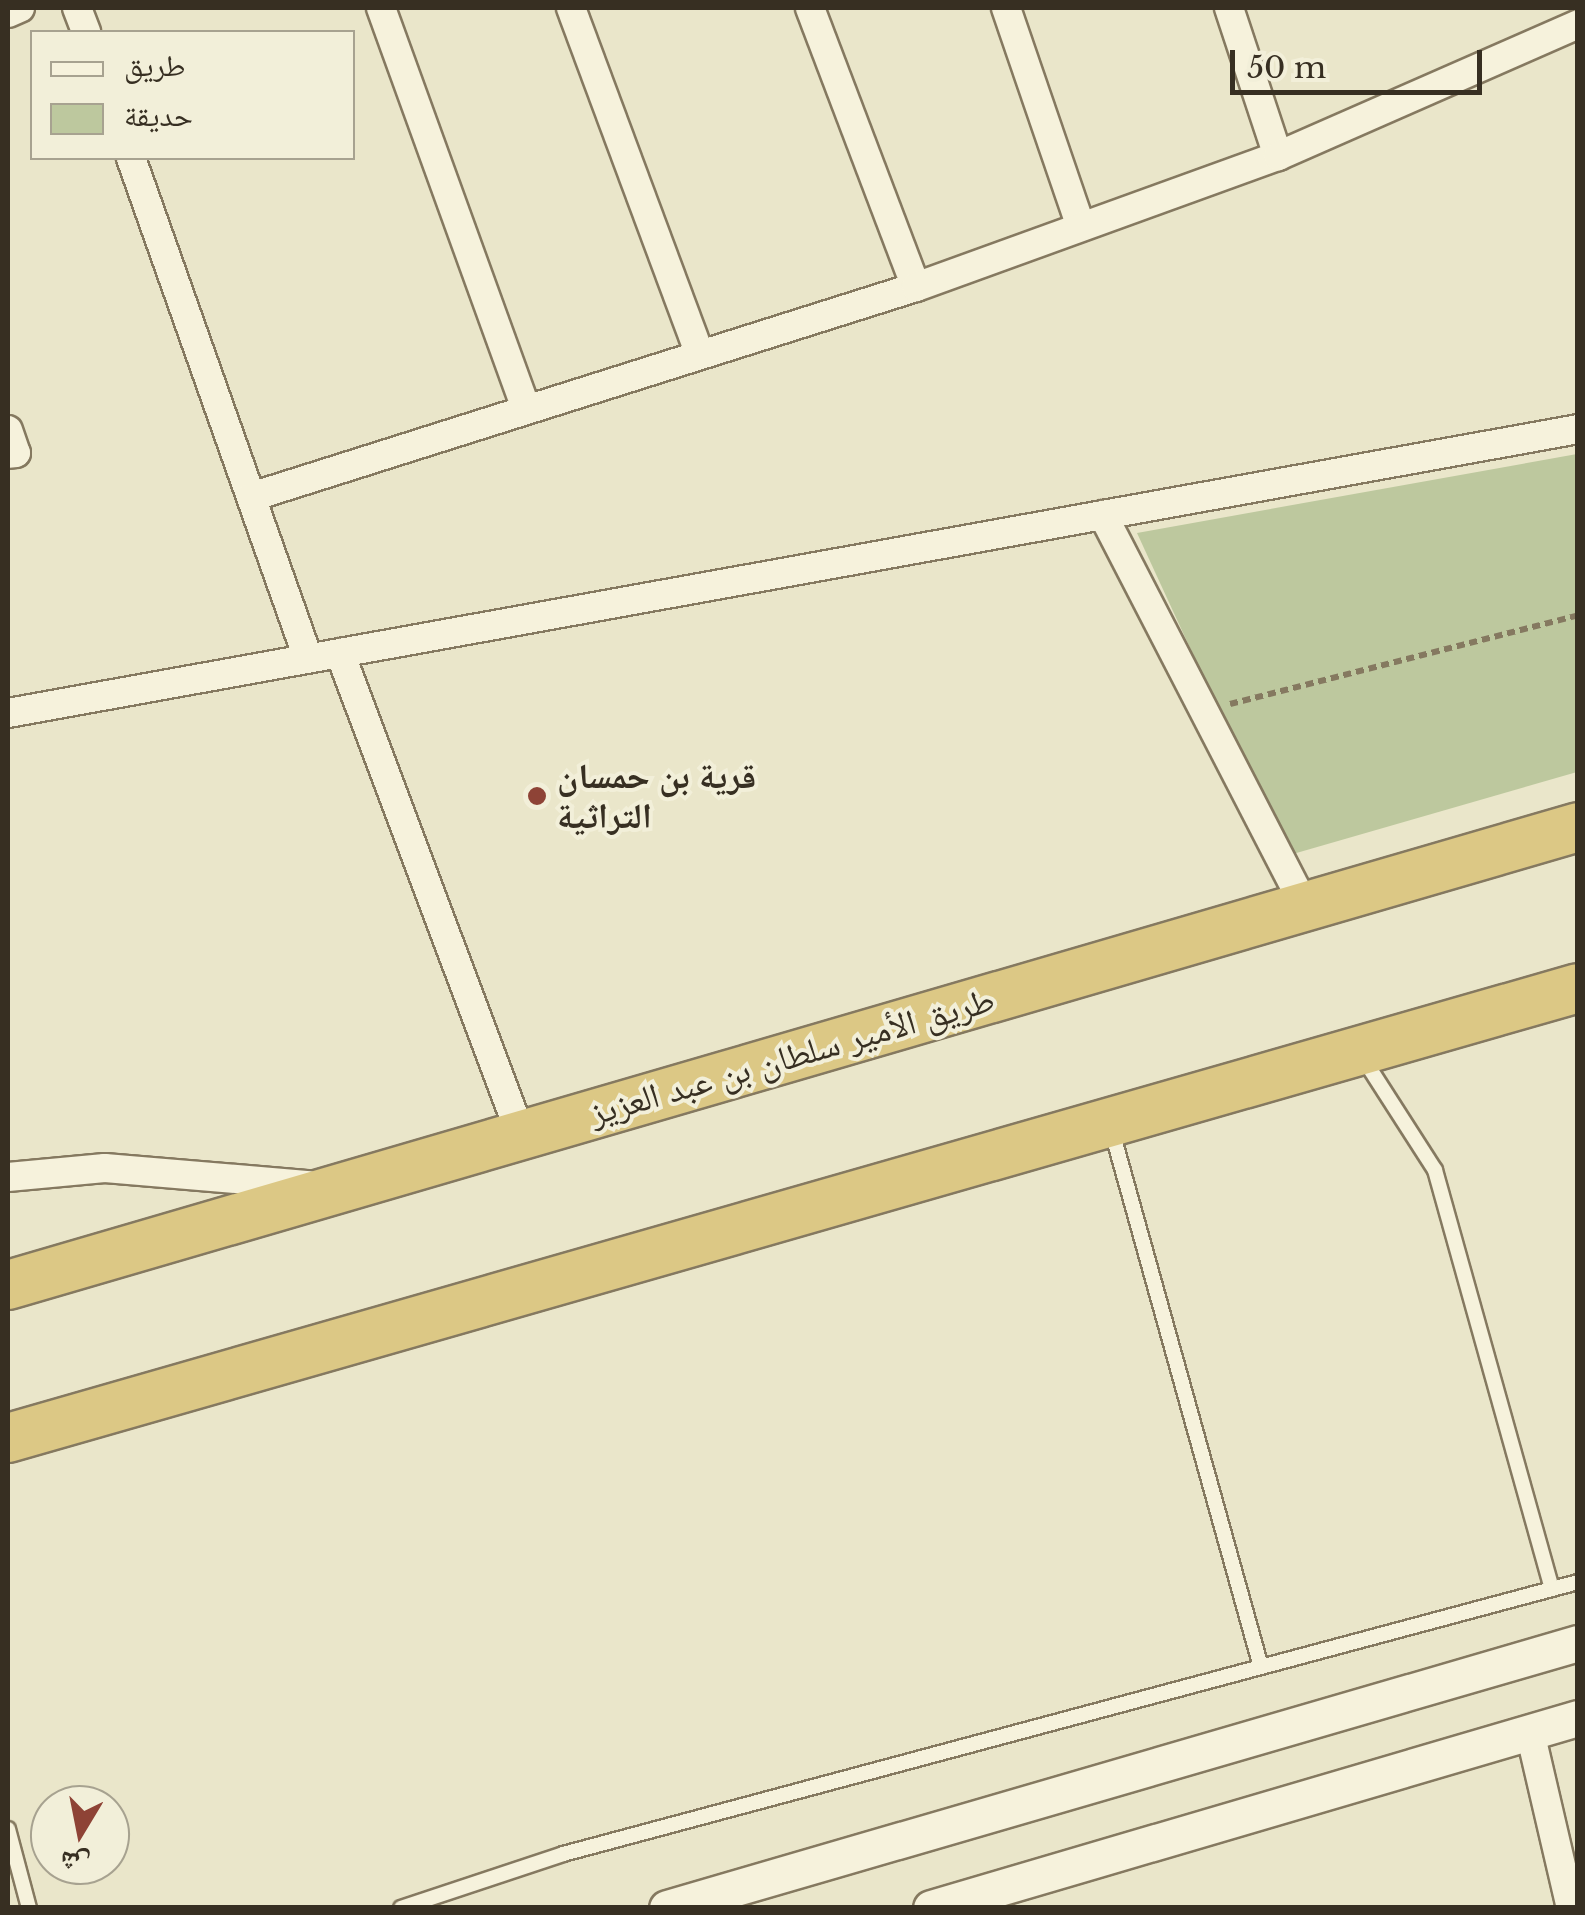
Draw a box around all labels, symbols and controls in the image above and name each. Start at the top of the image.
legend [30,30,355,160]
scale bar [1235,30,1488,92]
text: طريق [124,47,185,84]
text: 50 m [1247,49,1326,86]
text: حديقة [124,97,193,134]
place label: قرية بن حمسان التراثية [557,755,756,837]
marker: قرية بن حمسان التراثية [526,785,548,807]
street label: طريق الأمير سلطان بن عبد العزيز [585,978,999,1134]
north arrow [30,1785,130,1885]
text: ش [57,1843,93,1883]

